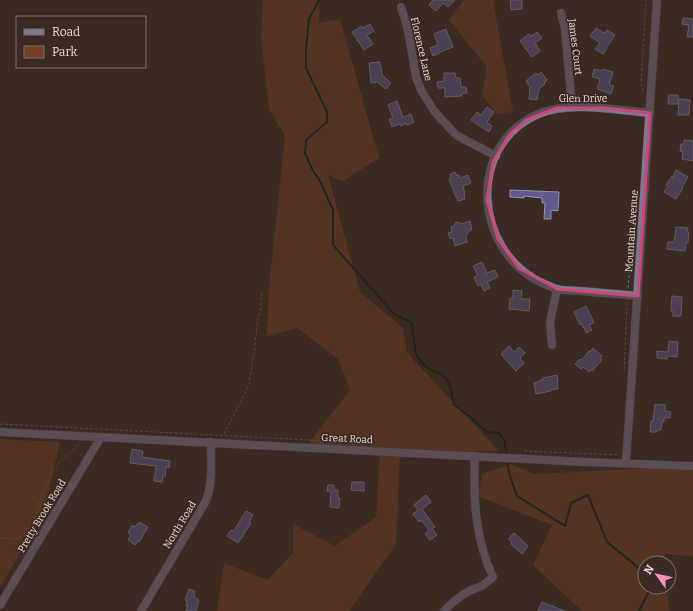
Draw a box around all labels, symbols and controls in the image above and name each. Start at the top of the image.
legend [16,16,146,68]
street label: Florence Lane [408,16,434,82]
street label: James Court [565,17,584,76]
text: Road [52,25,80,39]
text: Park [52,45,78,59]
street label: Glen Drive [559,93,607,105]
street label: Mountain Avenue [623,189,641,273]
street label: Great Road [321,432,373,446]
street label: Pretty Brook Road [15,477,69,555]
street label: North Road [161,499,199,551]
north arrow [637,555,677,595]
text: N [641,562,657,577]

